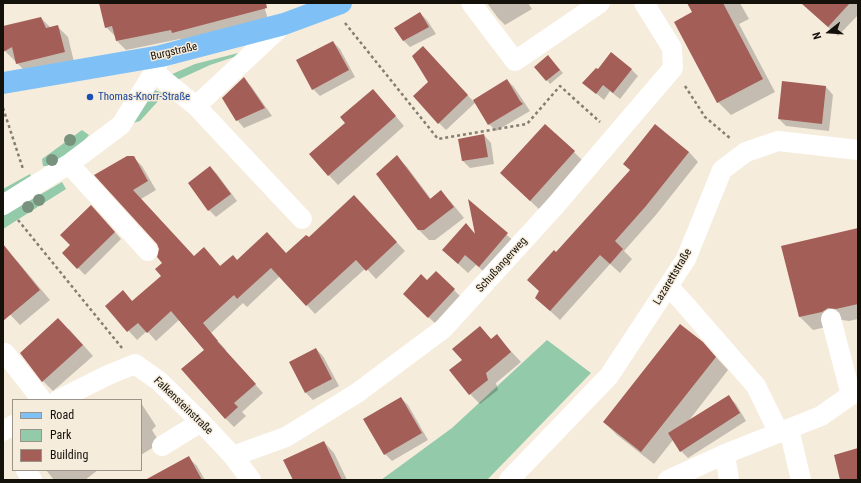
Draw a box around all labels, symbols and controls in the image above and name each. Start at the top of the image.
north arrow [809,12,849,52]
text: N [810,31,824,41]
street label: Burgstraße [149,40,199,64]
place label: Thomas-Knorr-Straße [98,90,190,104]
marker: Thomas-Knorr-Straße [85,92,95,102]
street label: Schußangerweg [474,235,530,295]
street label: Lazarettstraße [651,247,695,307]
street label: Falkensteinstraße [151,374,215,438]
legend [12,399,142,471]
text: Road [50,408,74,422]
text: Park [50,428,71,442]
text: Building [50,448,88,462]

